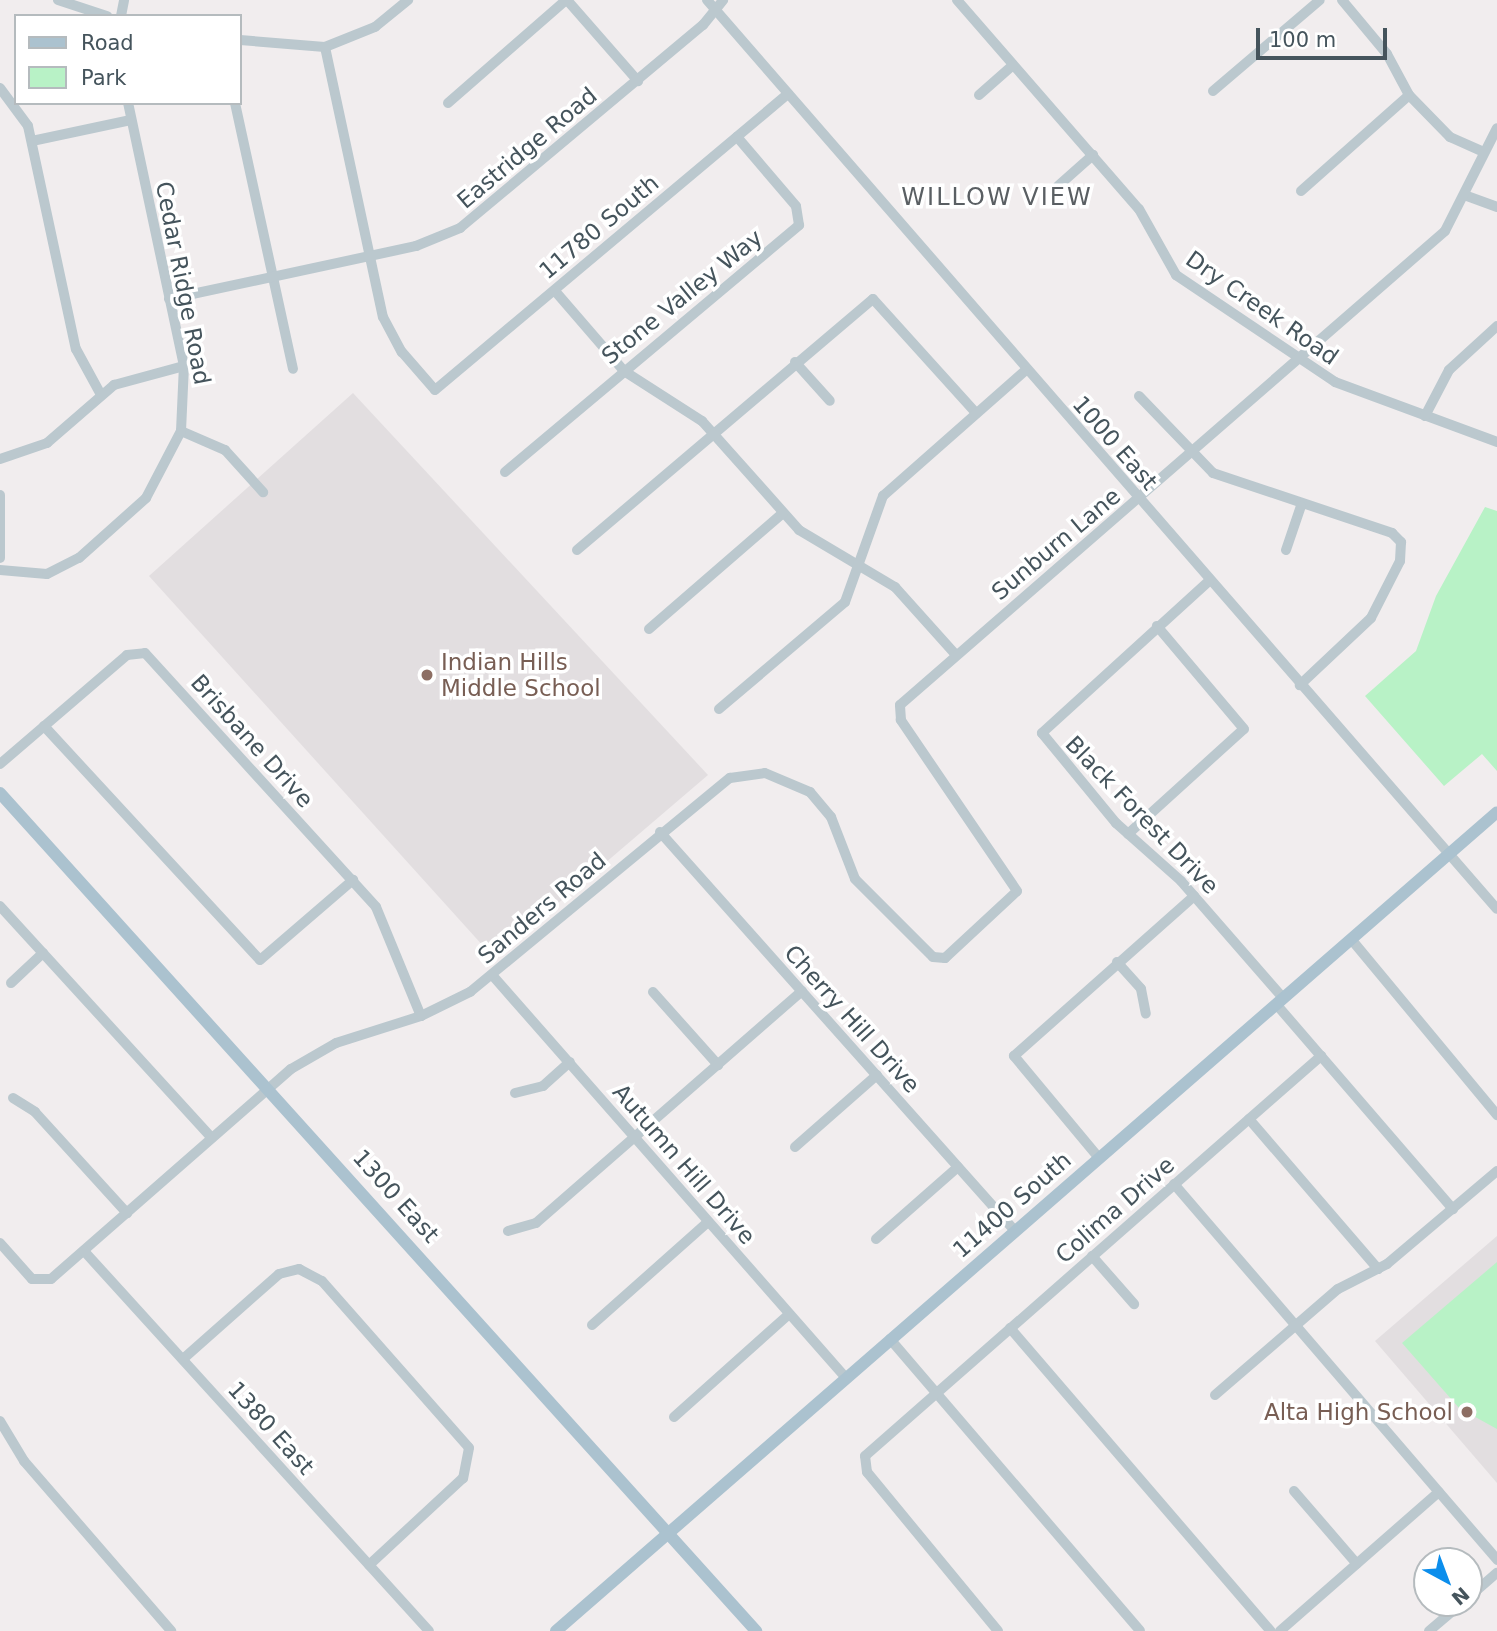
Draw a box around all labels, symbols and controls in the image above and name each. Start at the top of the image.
legend [14,14,242,105]
scale bar [1259,14,1390,58]
text: 100 m [1269,28,1336,52]
text: Road [81,31,134,55]
text: Park [81,66,126,90]
street label: Eastridge Road [452,82,602,214]
street label: 11780 South [534,169,664,285]
street label: Cedar Ridge Road [150,179,216,387]
district label: WILLOW VIEW [903,184,1091,212]
street label: Stone Valley Way [596,224,768,370]
street label: Dry Creek Road [1180,245,1344,371]
street label: 1000 East [1067,390,1163,496]
street label: Sunburn Lane [986,482,1126,606]
place label: Indian Hills Middle School [441,648,601,702]
marker: Indian Hills Middle School [419,667,435,683]
street label: Brisbane Drive [185,669,319,813]
street label: Black Forest Drive [1060,730,1224,900]
street label: Sanders Road [472,846,612,970]
street label: Cherry Hill Drive [778,939,926,1099]
street label: Autumn Hill Drive [607,1078,761,1250]
street label: 1300 East [347,1144,445,1248]
street label: 11400 South [947,1146,1077,1264]
street label: Colima Drive [1050,1151,1180,1269]
street label: 1380 East [222,1376,320,1480]
place label: Alta High School [1264,1398,1453,1426]
marker: Alta High School [1459,1404,1475,1420]
north arrow [1413,1547,1483,1617]
text: N [1447,1583,1474,1610]

